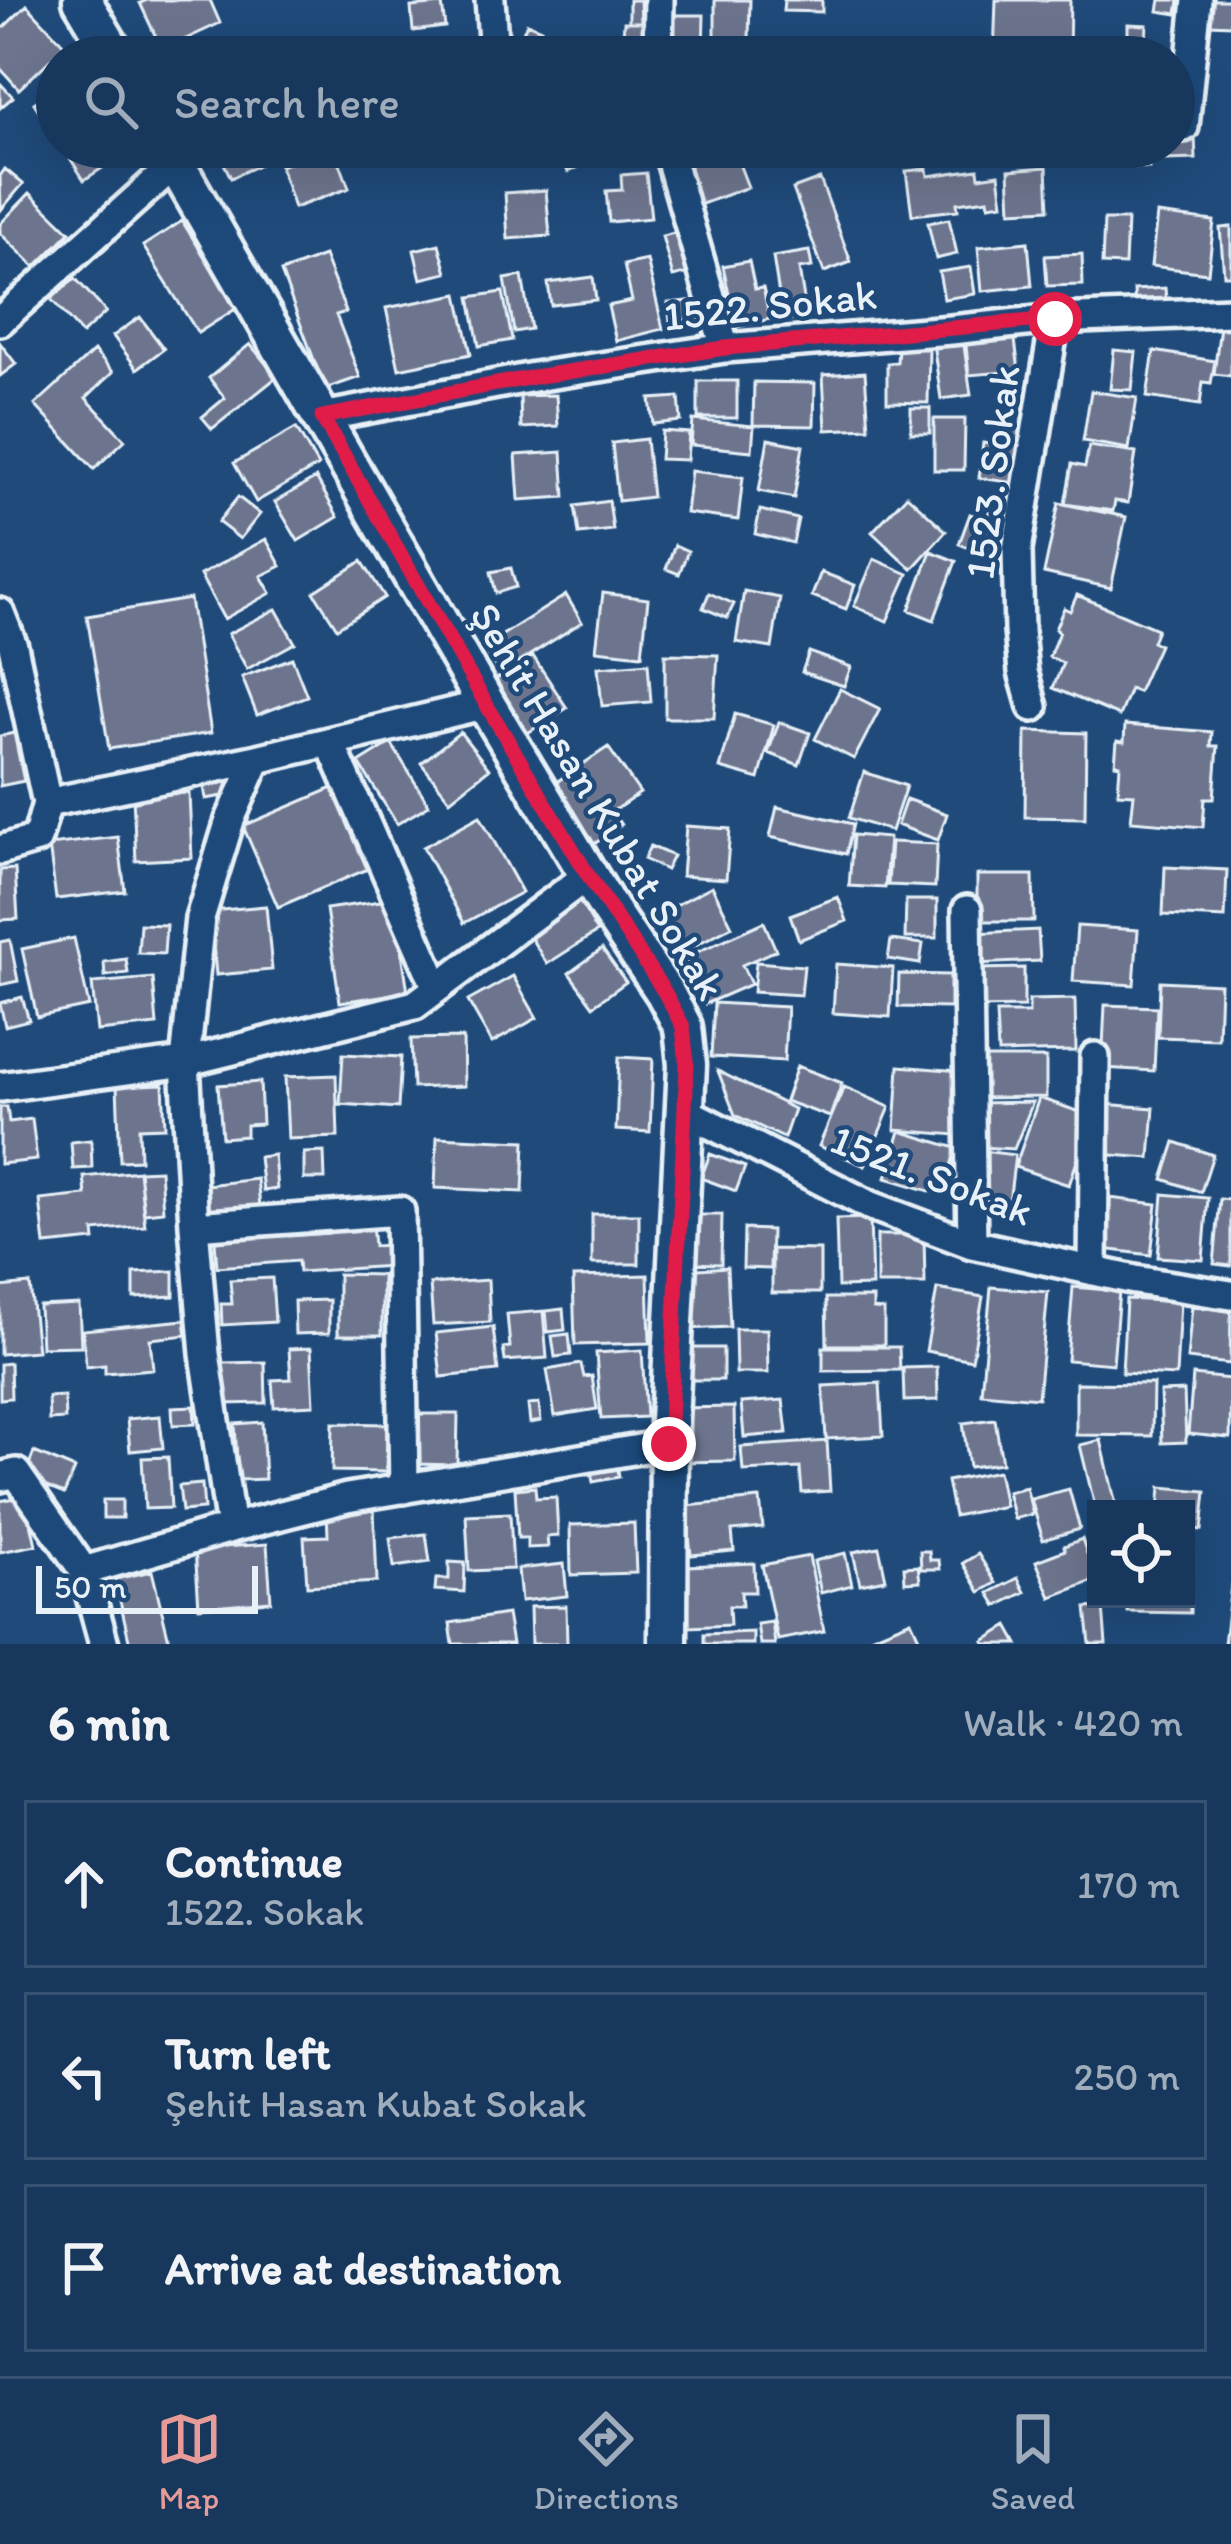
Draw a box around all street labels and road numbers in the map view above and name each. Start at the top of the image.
street label: 1522. Sokak [661,268,879,342]
street label: 1523. Sokak [954,362,1030,582]
street label: Şehit Hasan Kubat Sokak [459,593,737,1009]
street label: 1521. Sokak [824,1113,1040,1237]

